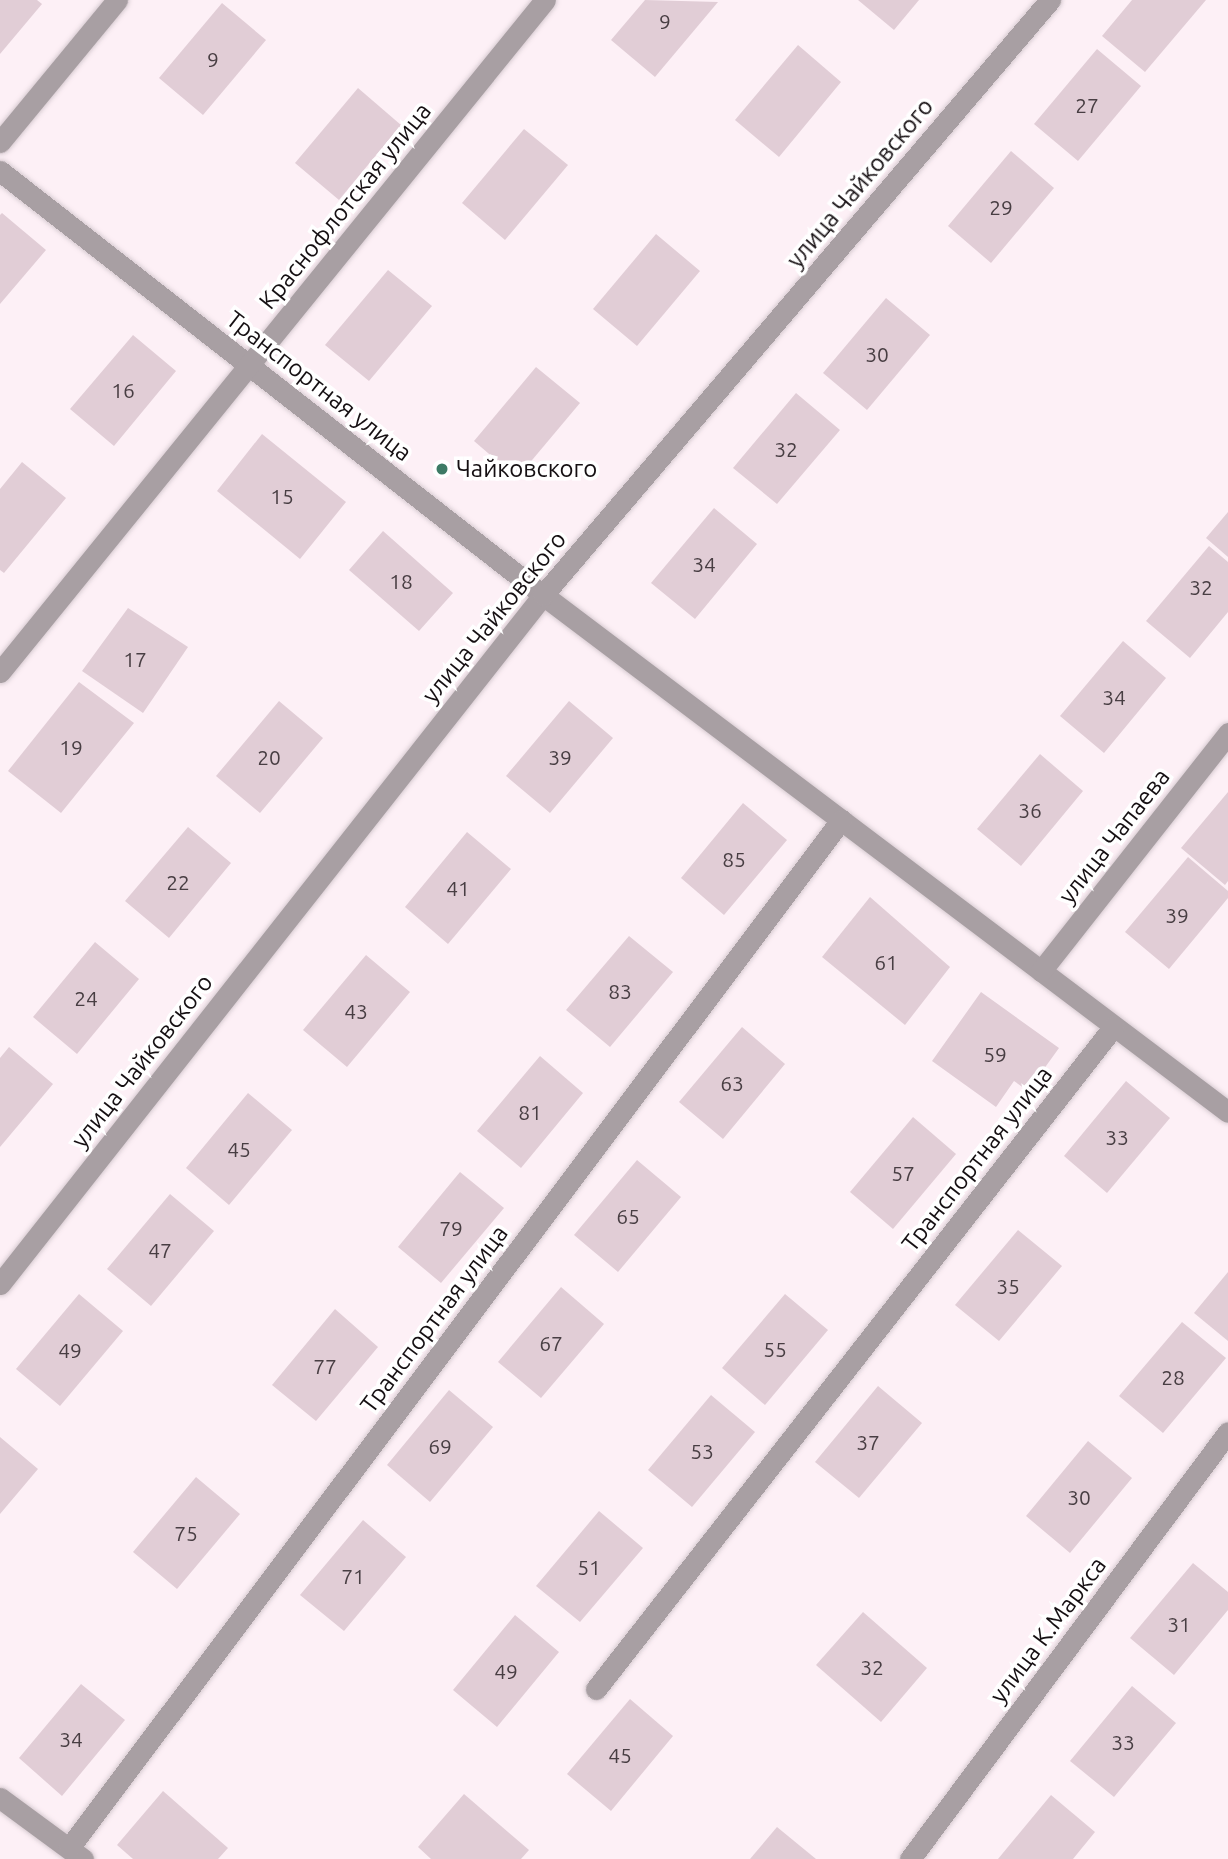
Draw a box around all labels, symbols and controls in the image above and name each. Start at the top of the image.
house number: 9 [659,8,671,34]
house number: 9 [207,46,219,72]
street label: улица Чайковского [781,92,939,274]
house number: 27 [1075,92,1099,118]
street label: Краснофлотская улица [253,97,437,315]
house number: 29 [989,194,1013,220]
street label: Транспортная улица [221,305,417,467]
house number: 30 [865,341,889,367]
house number: 16 [111,377,135,403]
house number: 32 [774,436,798,462]
place label: Чайковского [456,455,597,483]
marker: Чайковского [434,461,450,477]
house number: 15 [270,483,294,509]
street label: улица Чайковского [416,525,572,709]
house number: 34 [692,551,716,577]
house number: 18 [389,568,413,594]
house number: 32 [1189,574,1213,600]
house number: 17 [123,646,147,672]
house number: 34 [1102,684,1126,710]
house number: 19 [59,734,83,760]
house number: 20 [257,744,281,770]
house number: 39 [548,744,572,770]
street label: улица Чапаева [1052,763,1176,909]
house number: 36 [1018,797,1042,823]
house number: 85 [722,846,746,872]
house number: 22 [166,869,190,895]
house number: 41 [446,875,470,901]
house number: 39 [1165,902,1189,928]
house number: 61 [874,949,898,975]
street label: улица Чайковского [65,968,219,1154]
house number: 83 [608,978,632,1004]
house number: 24 [74,985,98,1011]
house number: 43 [344,998,368,1024]
house number: 59 [983,1041,1007,1067]
street label: Транспортная улица [896,1061,1058,1257]
house number: 63 [720,1070,744,1096]
house number: 81 [518,1099,542,1125]
house number: 33 [1105,1124,1129,1150]
house number: 45 [227,1136,251,1162]
house number: 57 [891,1160,915,1186]
house number: 65 [616,1203,640,1229]
house number: 79 [439,1215,463,1241]
street label: Транспортная улица [354,1220,514,1418]
house number: 47 [148,1237,172,1263]
house number: 35 [996,1273,1020,1299]
house number: 67 [539,1330,563,1356]
house number: 55 [763,1336,787,1362]
house number: 49 [58,1337,82,1363]
house number: 77 [313,1353,337,1379]
house number: 28 [1161,1364,1185,1390]
house number: 37 [856,1429,880,1455]
house number: 69 [428,1433,452,1459]
house number: 53 [690,1438,714,1464]
house number: 30 [1067,1484,1091,1510]
house number: 75 [174,1520,198,1546]
street label: улица К.Маркса [984,1551,1112,1709]
house number: 51 [577,1554,601,1580]
house number: 71 [341,1563,365,1589]
house number: 31 [1167,1611,1191,1637]
house number: 32 [860,1654,884,1680]
house number: 49 [494,1658,518,1684]
house number: 34 [59,1726,83,1752]
house number: 33 [1111,1729,1135,1755]
house number: 45 [608,1742,632,1768]

